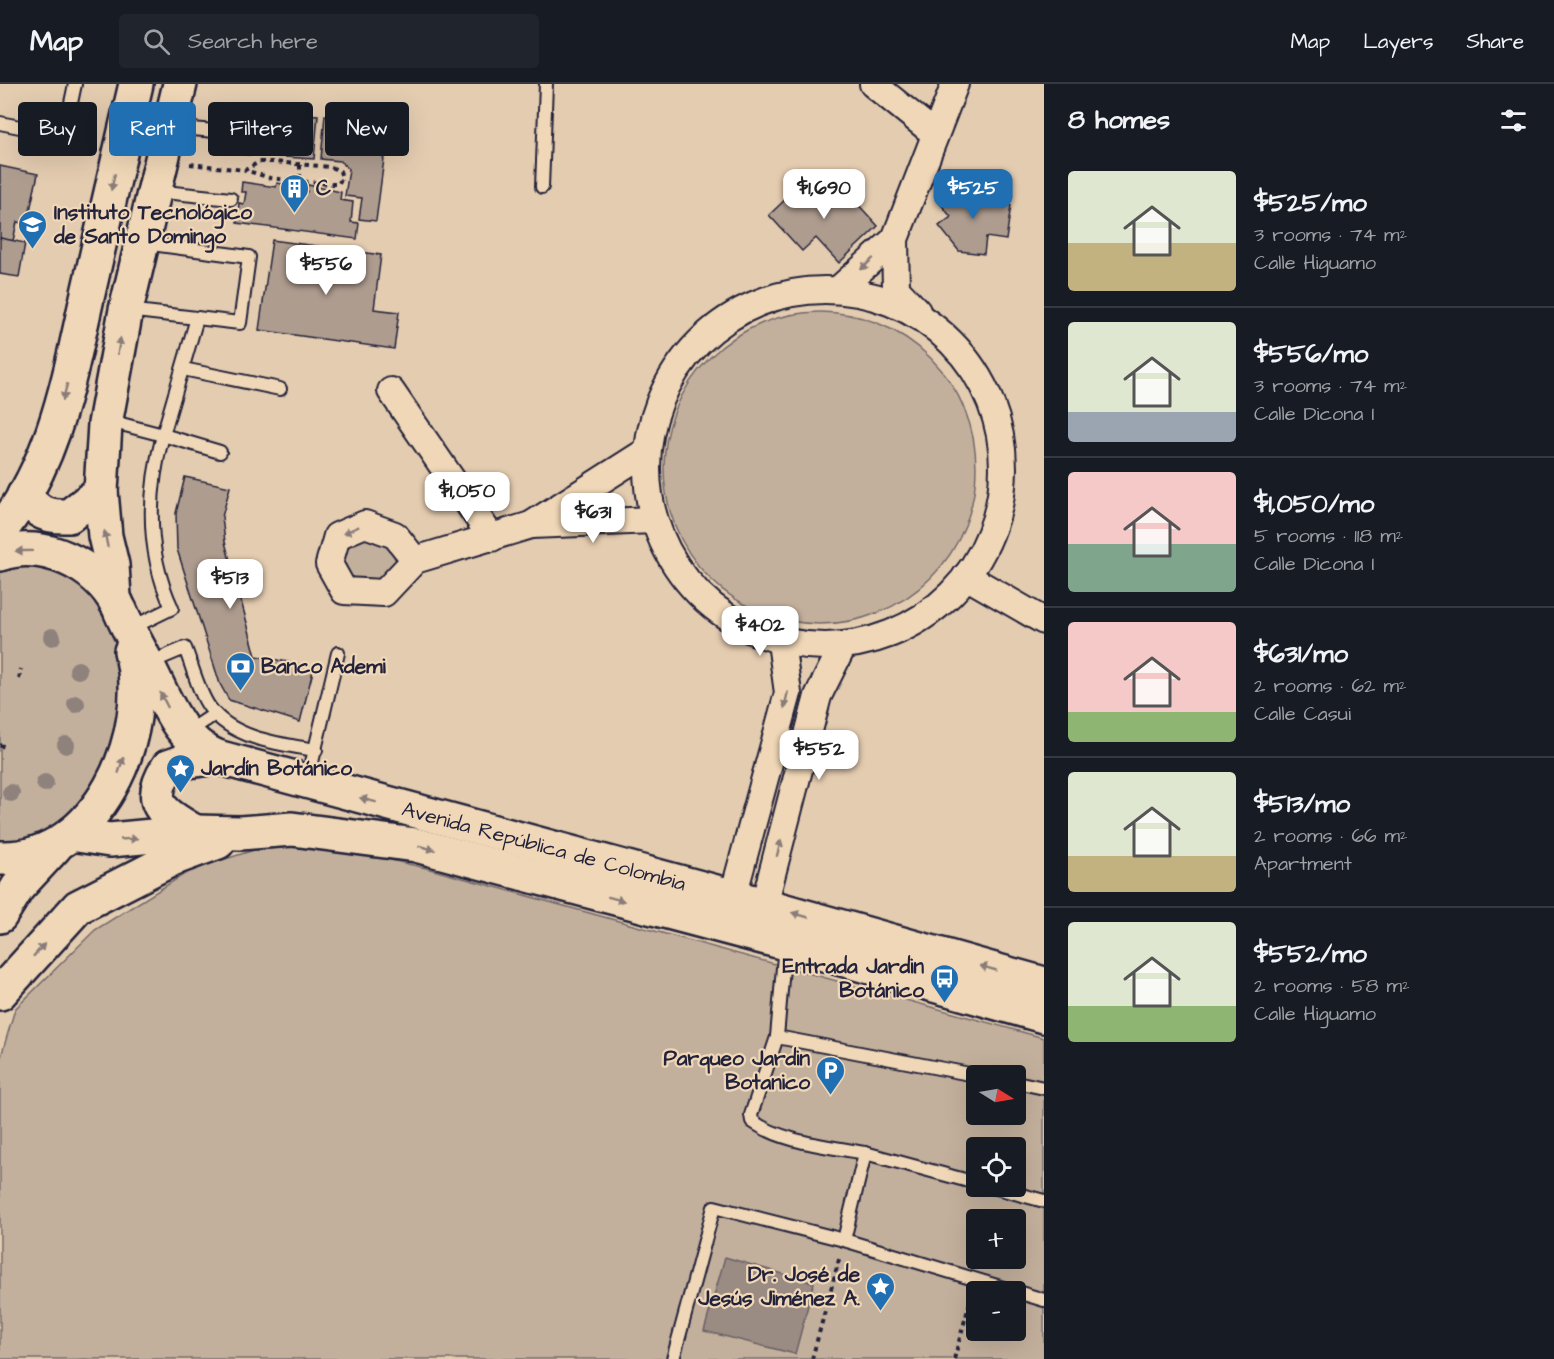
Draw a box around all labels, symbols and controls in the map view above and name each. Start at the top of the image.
search box [119,14,539,68]
text: Map [30,22,83,61]
icon: search [140,25,173,58]
text: Search here [188,26,318,57]
text: Map [1290,27,1330,56]
text: Layers [1363,27,1433,56]
text: Share [1466,27,1524,56]
chip: Buy [18,102,97,156]
chip: Rent [109,102,196,156]
chip: Filters [208,102,313,156]
chip: New [325,102,409,156]
text: 8 homes [1068,102,1170,138]
icon: filters [1497,104,1530,137]
pin: $1,690 [775,169,873,220]
pin: $525 [937,169,1009,220]
building icon: C [279,172,311,214]
one-way arrow [108,173,118,191]
place label: C [316,174,331,203]
text: $1,690 [797,174,851,202]
text: $525 [948,174,998,202]
text: $525/mo [1254,185,1367,221]
icon: home [1116,195,1188,267]
place label: Instituto Tecnológico de Santo Domingo [53,198,252,253]
school or university icon: Instituto Tecnológico de Santo Domingo [17,208,49,250]
text: 3 rooms · 74 m² [1254,221,1407,249]
pin: $556 [290,245,362,296]
text: Calle Higuamo [1254,249,1376,277]
text: $556 [300,250,352,278]
one-way arrow [860,257,875,270]
one-way arrow [115,336,124,355]
text: $556/mo [1254,336,1368,372]
icon: home [1116,346,1188,418]
text: 3 rooms · 74 m² [1254,372,1407,400]
one-way arrow [59,383,69,402]
text: Calle Dicona I [1254,400,1375,428]
pin: $1,050 [418,472,516,523]
text: $1,050 [439,477,495,505]
text: $1,050/mo [1254,486,1374,522]
pin: $631 [557,493,629,544]
icon: home [1116,496,1188,568]
text: $631 [575,498,611,526]
text: 5 rooms · 118 m² [1254,522,1403,550]
one-way arrow [342,526,360,535]
one-way arrow [101,529,110,548]
one-way arrow [14,547,33,556]
text: Calle Dicona I [1254,550,1375,578]
pin: $513 [194,559,266,610]
text: $513 [211,564,249,592]
pin: $402 [724,606,796,657]
text: $402 [736,611,784,639]
text: $631/mo [1254,636,1348,672]
icon: home [1116,646,1188,718]
bank icon: Banco Ademi [224,650,256,692]
place label: Banco Ademi [261,652,387,681]
text: 2 rooms · 62 m² [1254,672,1406,700]
one-way arrow [781,690,790,709]
one-way arrow [159,692,169,709]
text: Calle Casui [1254,700,1351,728]
pin: $552 [783,730,855,781]
text: $552 [794,735,844,763]
place icon: Jardín Botánico [164,752,196,794]
place label: Jardín Botánico [200,754,352,783]
one-way arrow [117,756,126,774]
text: $513/mo [1254,786,1350,822]
one-way arrow [359,794,377,804]
street label: Avenida República de Colombia [398,795,689,899]
icon: home [1116,796,1188,868]
text: 2 rooms · 66 m² [1254,822,1408,850]
one-way arrow [120,834,139,843]
one-way arrow [775,839,785,857]
one-way arrow [418,844,436,853]
text: Apartment [1254,850,1352,878]
one-way arrow [606,894,625,904]
one-way arrow [791,910,809,919]
text: $552/mo [1254,936,1367,972]
one-way arrow [32,943,45,958]
icon: home [1116,946,1188,1018]
place label: Entrada Jardin Botánico [783,952,924,1005]
bus stop icon: Entrada Jardin Botánico [929,962,961,1004]
one-way arrow [979,963,997,972]
text: 2 rooms · 58 m² [1254,972,1410,1000]
text: Calle Higuamo [1254,1000,1376,1028]
place label: Parqueo Jardin Botanico [663,1044,810,1097]
parking icon: Parqueo Jardin Botanico [815,1054,847,1096]
north arrow [966,1065,1026,1125]
map controls [966,1065,1026,1341]
button: locate [966,1137,1026,1197]
button: + [966,1209,1026,1269]
place label: Dr. José de Jesús Jiménez A. [697,1260,861,1313]
place icon: Dr. José de Jesús Jiménez A. [865,1270,897,1312]
button: − [966,1281,1026,1341]

